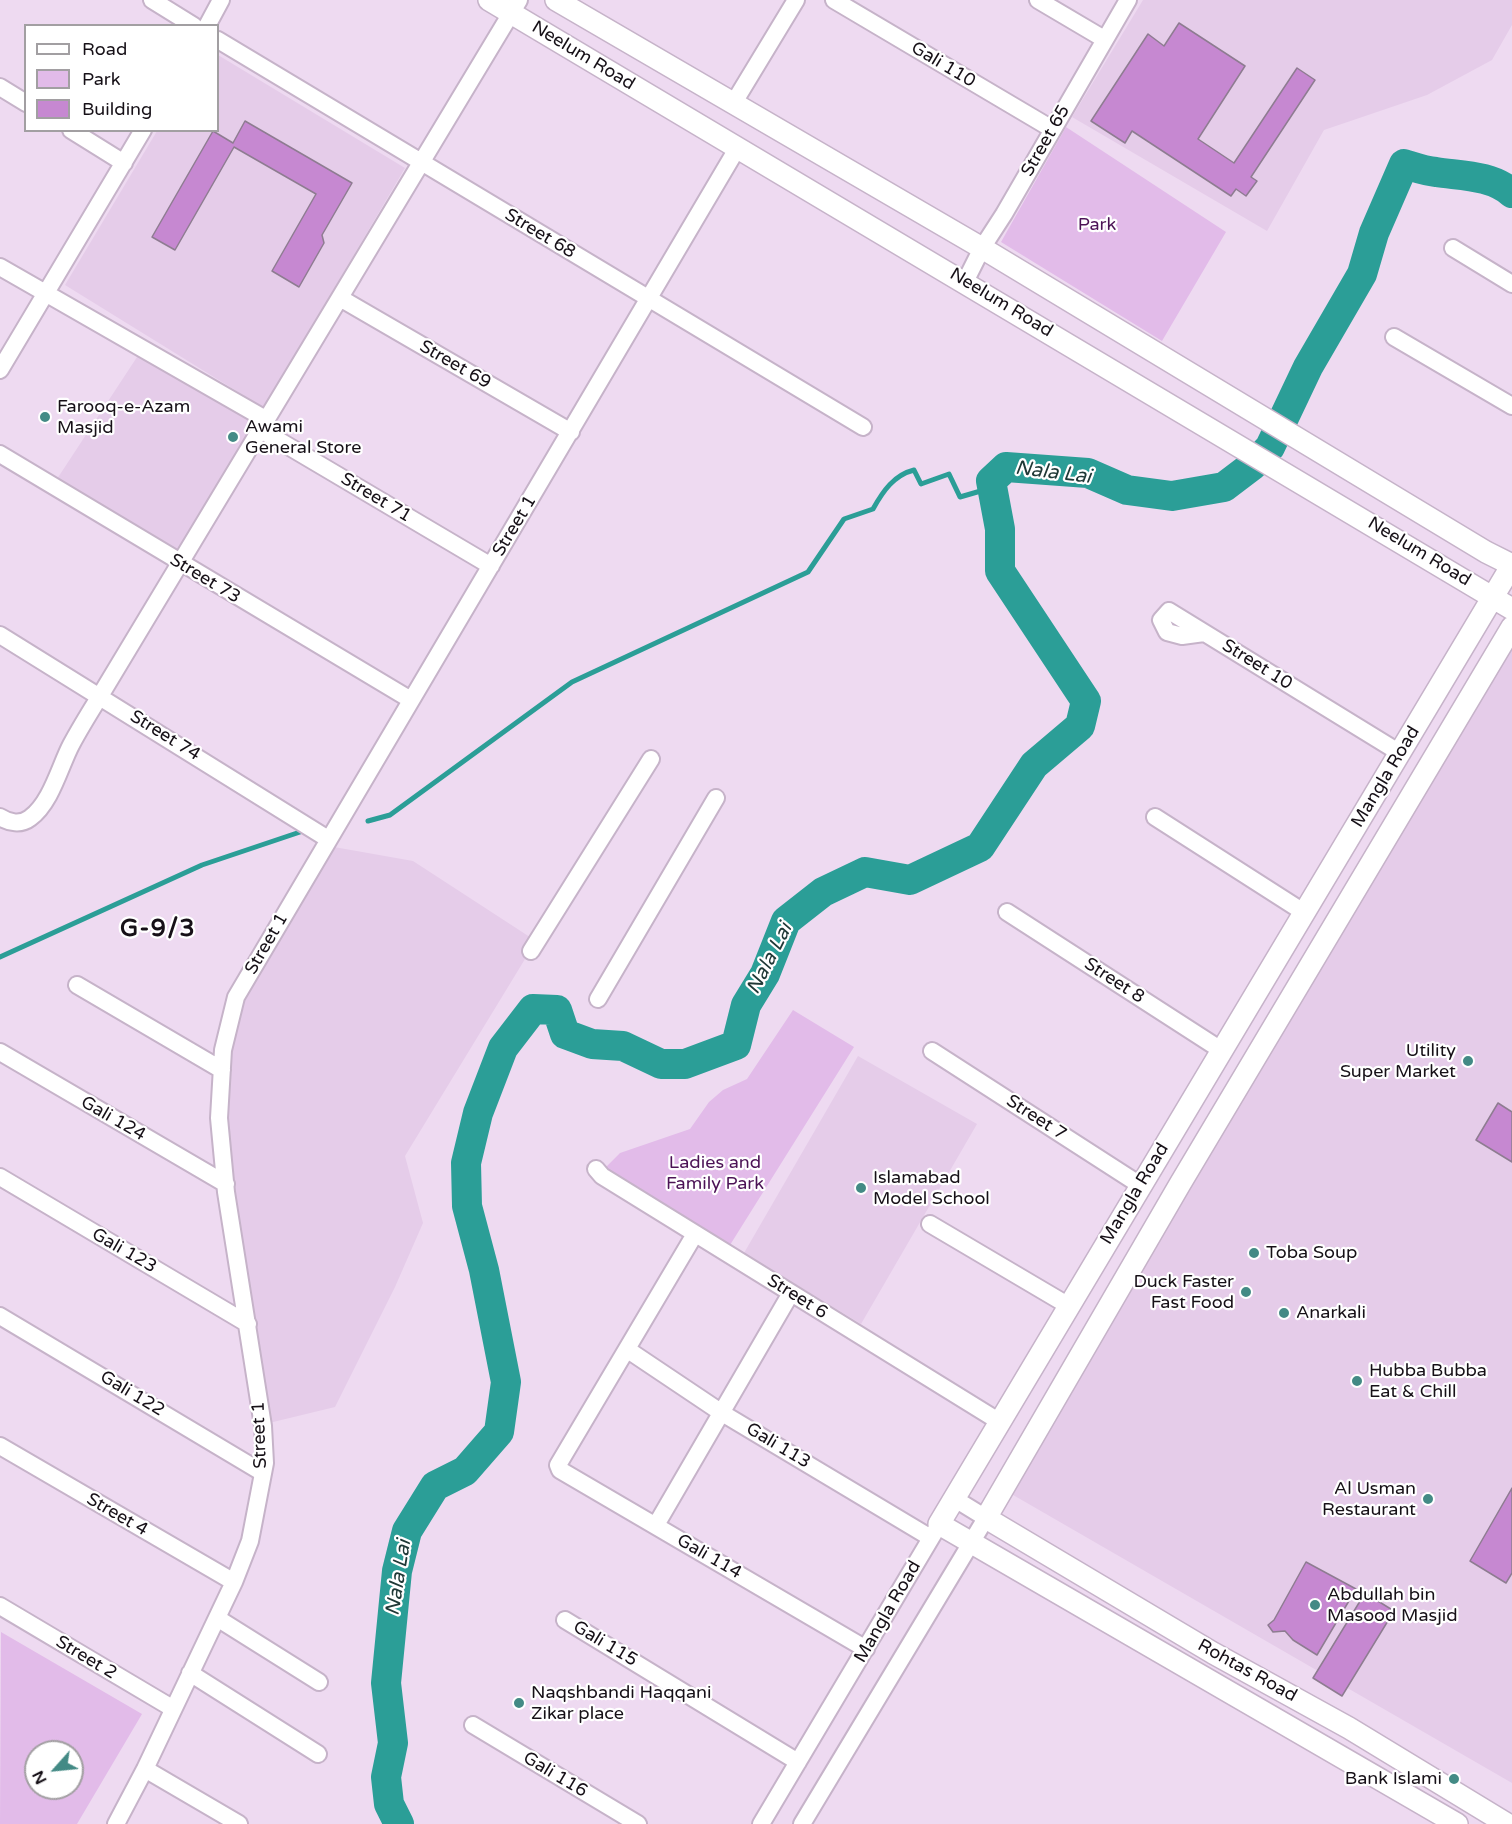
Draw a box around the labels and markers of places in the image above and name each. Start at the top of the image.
place label: Farooq-e-Azam Masjid [57,396,190,438]
marker: Farooq-e-Azam Masjid [38,410,52,424]
place label: Awami General Store [245,416,361,458]
marker: Awami General Store [226,430,240,444]
place label: Utility Super Market [1340,1040,1456,1082]
marker: Utility Super Market [1461,1054,1475,1068]
place label: Islamabad Model School [873,1167,990,1210]
marker: Islamabad Model School [854,1181,868,1195]
place label: Toba Soup [1266,1242,1357,1264]
marker: Toba Soup [1247,1246,1261,1260]
place label: Duck Faster Fast Food [1133,1271,1234,1314]
marker: Duck Faster Fast Food [1239,1285,1253,1299]
place label: Anarkali [1296,1302,1366,1324]
marker: Anarkali [1277,1306,1291,1320]
place label: Hubba Bubba Eat & Chill [1369,1360,1487,1402]
marker: Hubba Bubba Eat & Chill [1350,1374,1364,1388]
place label: Al Usman Restaurant [1322,1478,1416,1520]
marker: Al Usman Restaurant [1421,1492,1435,1506]
place label: Abdullah bin Masood Masjid [1327,1584,1458,1626]
marker: Abdullah bin Masood Masjid [1308,1598,1322,1612]
place label: Naqshbandi Haqqani Zikar place [531,1682,711,1724]
marker: Naqshbandi Haqqani Zikar place [512,1696,526,1710]
place label: Bank Islami [1345,1768,1442,1790]
marker: Bank Islami [1447,1772,1461,1786]

